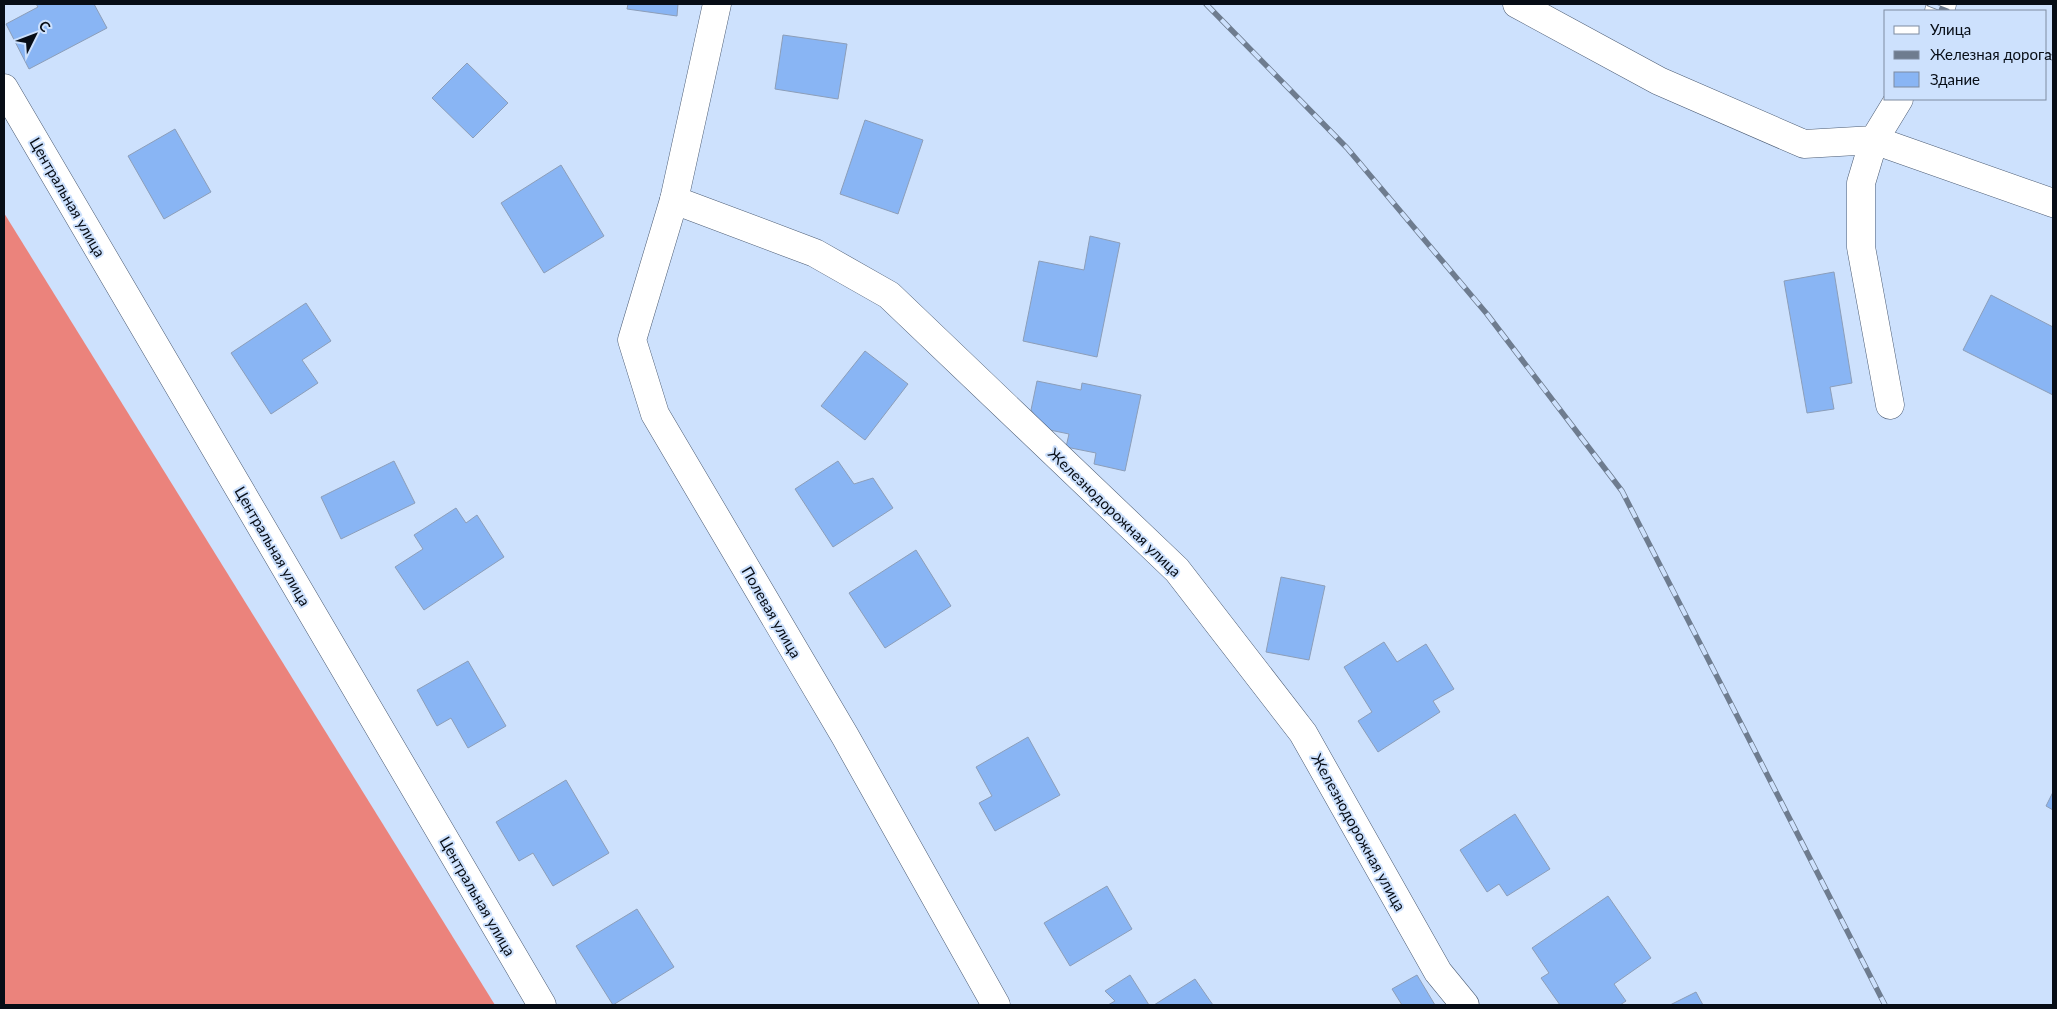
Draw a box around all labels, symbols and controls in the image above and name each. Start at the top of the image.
north arrow [10,10,60,60]
legend [1884,10,2047,100]
text: С [36,17,55,36]
text: Улица [1930,20,1971,38]
text: Железная дорога [1930,45,2052,63]
text: Здание [1930,70,1980,88]
street label: Центральная улица [26,134,110,260]
street label: Железнодорожная улица [1045,444,1185,580]
street label: Центральная улица [231,483,315,609]
street label: Полевая улица [738,563,806,661]
street label: Железнодорожная улица [1308,750,1410,914]
street label: Центральная улица [436,833,520,959]

